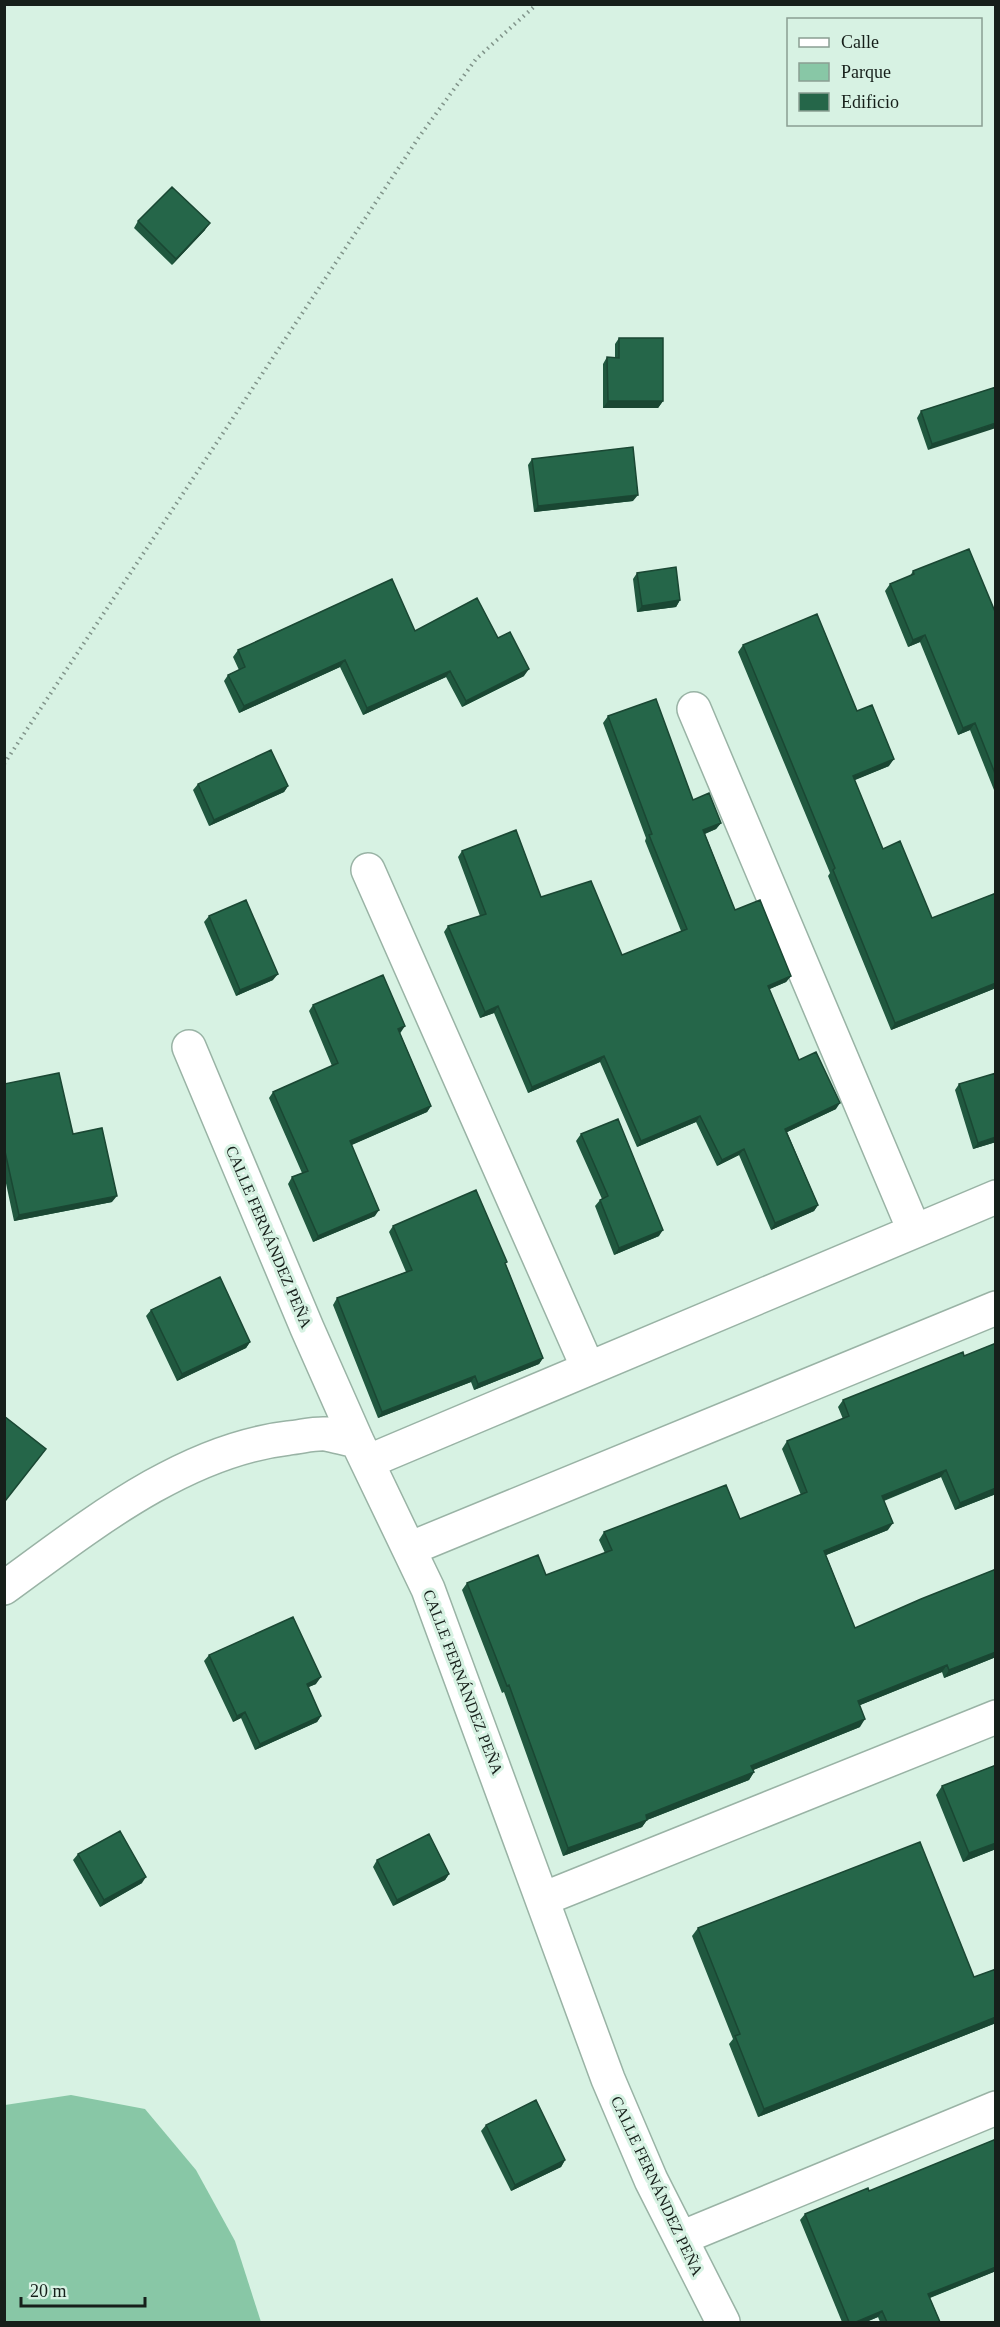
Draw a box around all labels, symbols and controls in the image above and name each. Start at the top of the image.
legend [787,18,982,126]
text: Calle [841,32,879,52]
text: Parque [841,62,891,82]
text: Edificio [841,92,899,112]
street label: CALLE FERNÁNDEZ PEÑA [223,1143,316,1331]
street label: CALLE FERNÁNDEZ PEÑA [420,1587,507,1777]
street label: CALLE FERNÁNDEZ PEÑA [608,2093,707,2279]
scale bar [21,2270,146,2308]
text: 20 m [30,2281,67,2301]

